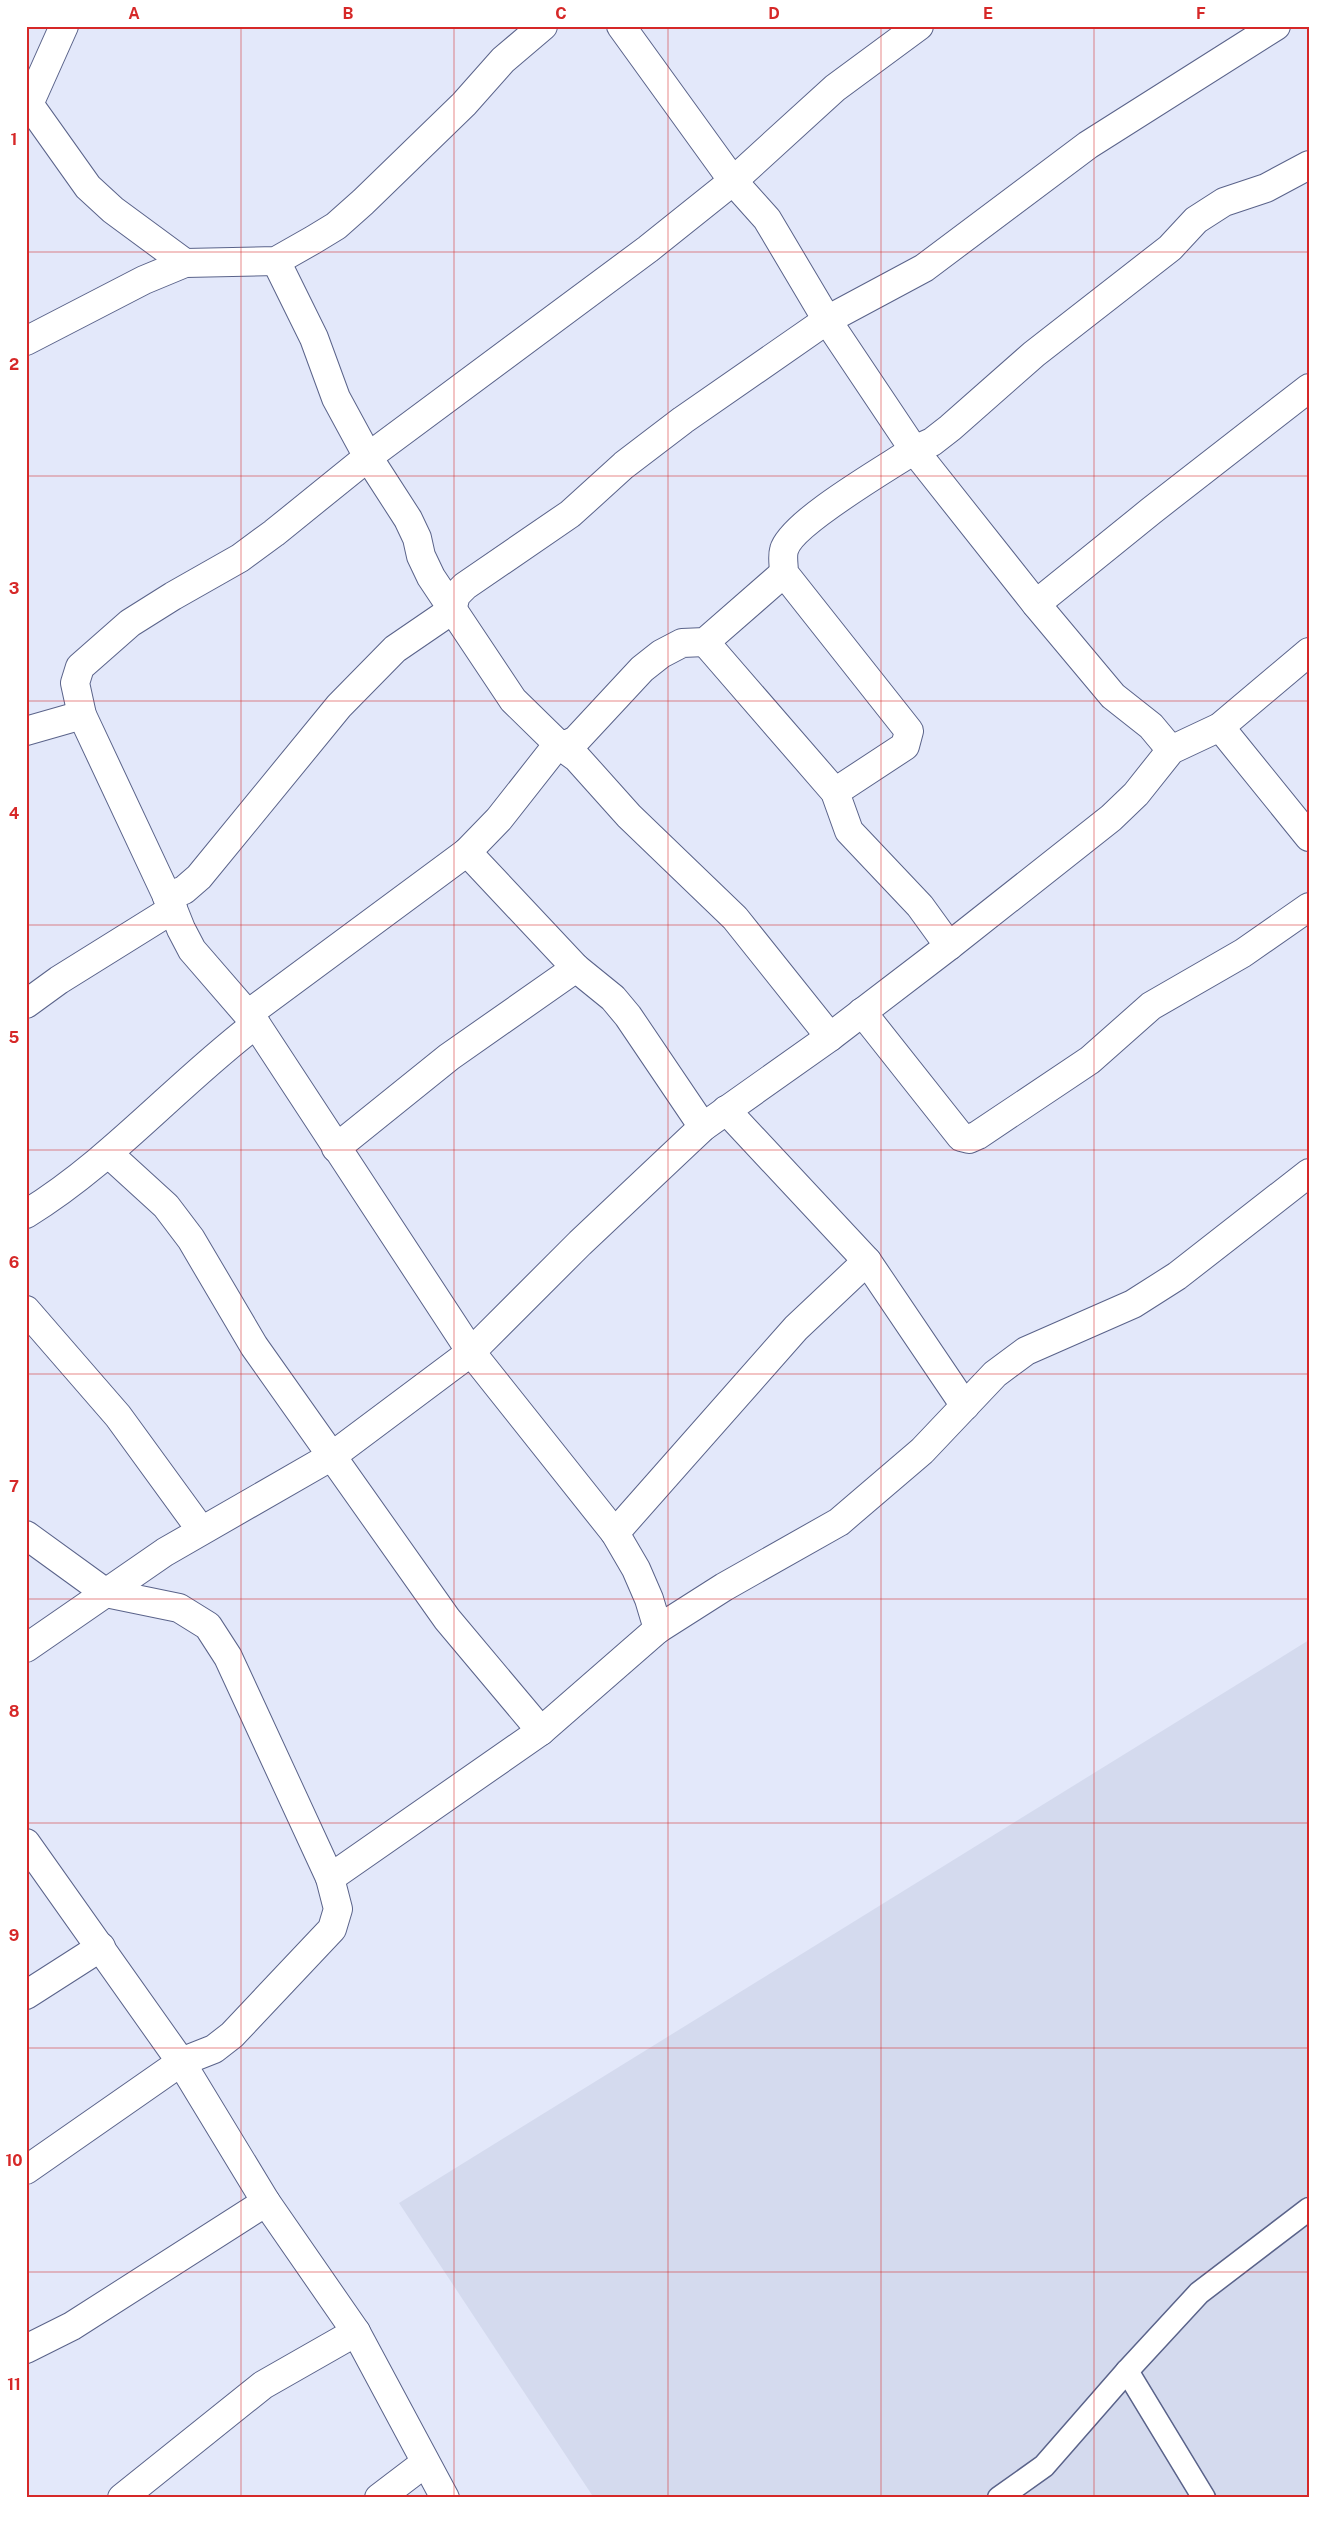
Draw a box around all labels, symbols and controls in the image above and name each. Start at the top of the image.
text: A [128,4,140,23]
text: B [343,4,354,23]
text: C [555,4,567,23]
text: D [768,4,780,23]
text: E [983,4,993,23]
text: F [1196,4,1206,23]
text: 1 [11,130,17,149]
text: 2 [9,355,19,374]
text: 3 [9,579,19,598]
text: 4 [9,804,20,823]
text: 5 [9,1028,20,1047]
text: 6 [9,1253,19,1272]
text: 7 [9,1477,19,1496]
text: 8 [9,1702,20,1721]
text: 9 [9,1926,19,1945]
text: 10 [5,2151,23,2170]
text: 11 [7,2375,21,2394]

